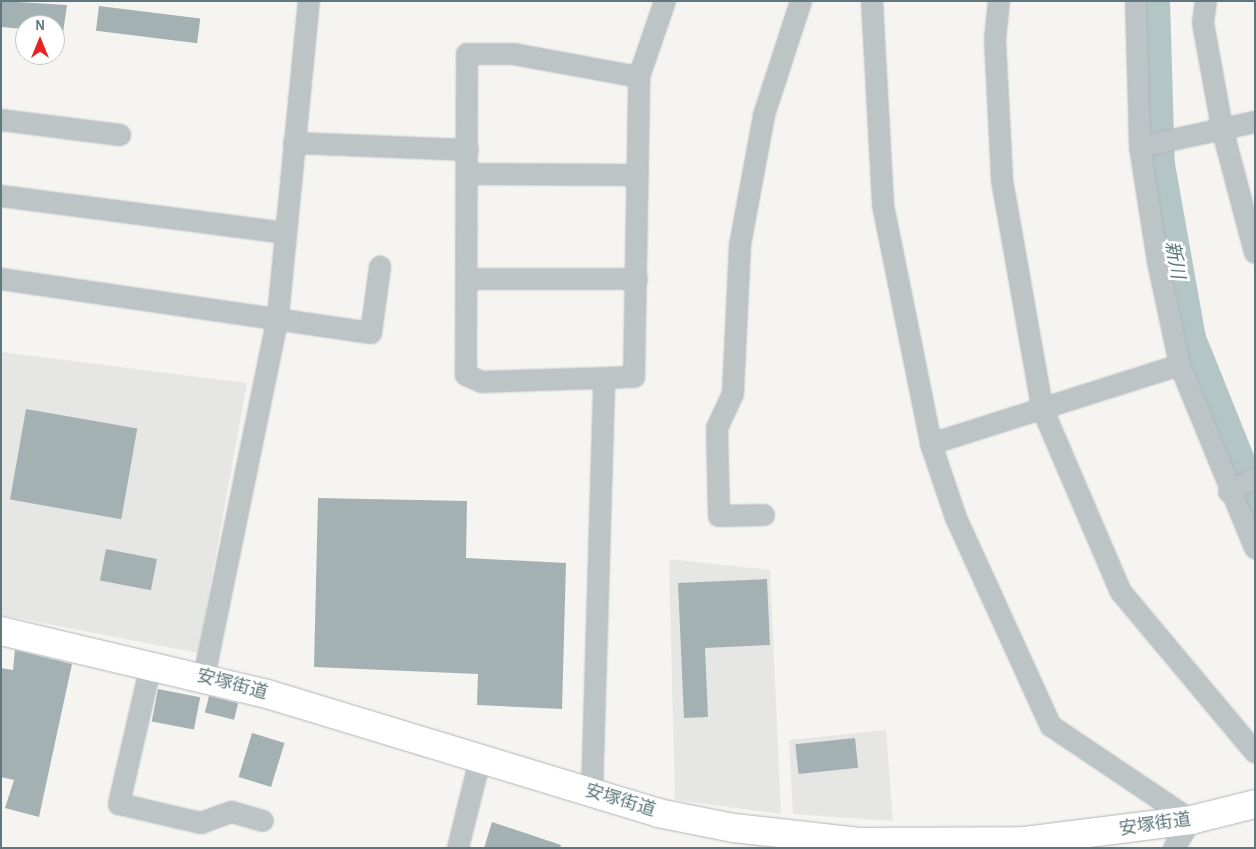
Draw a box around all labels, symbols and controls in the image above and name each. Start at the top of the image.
north arrow [15,15,65,65]
text: N [35,19,45,33]
water label: 新川 [1159,239,1189,281]
street label: 安塚街道 [194,665,270,705]
street label: 安塚街道 [582,780,658,822]
street label: 安塚街道 [1118,809,1192,841]

